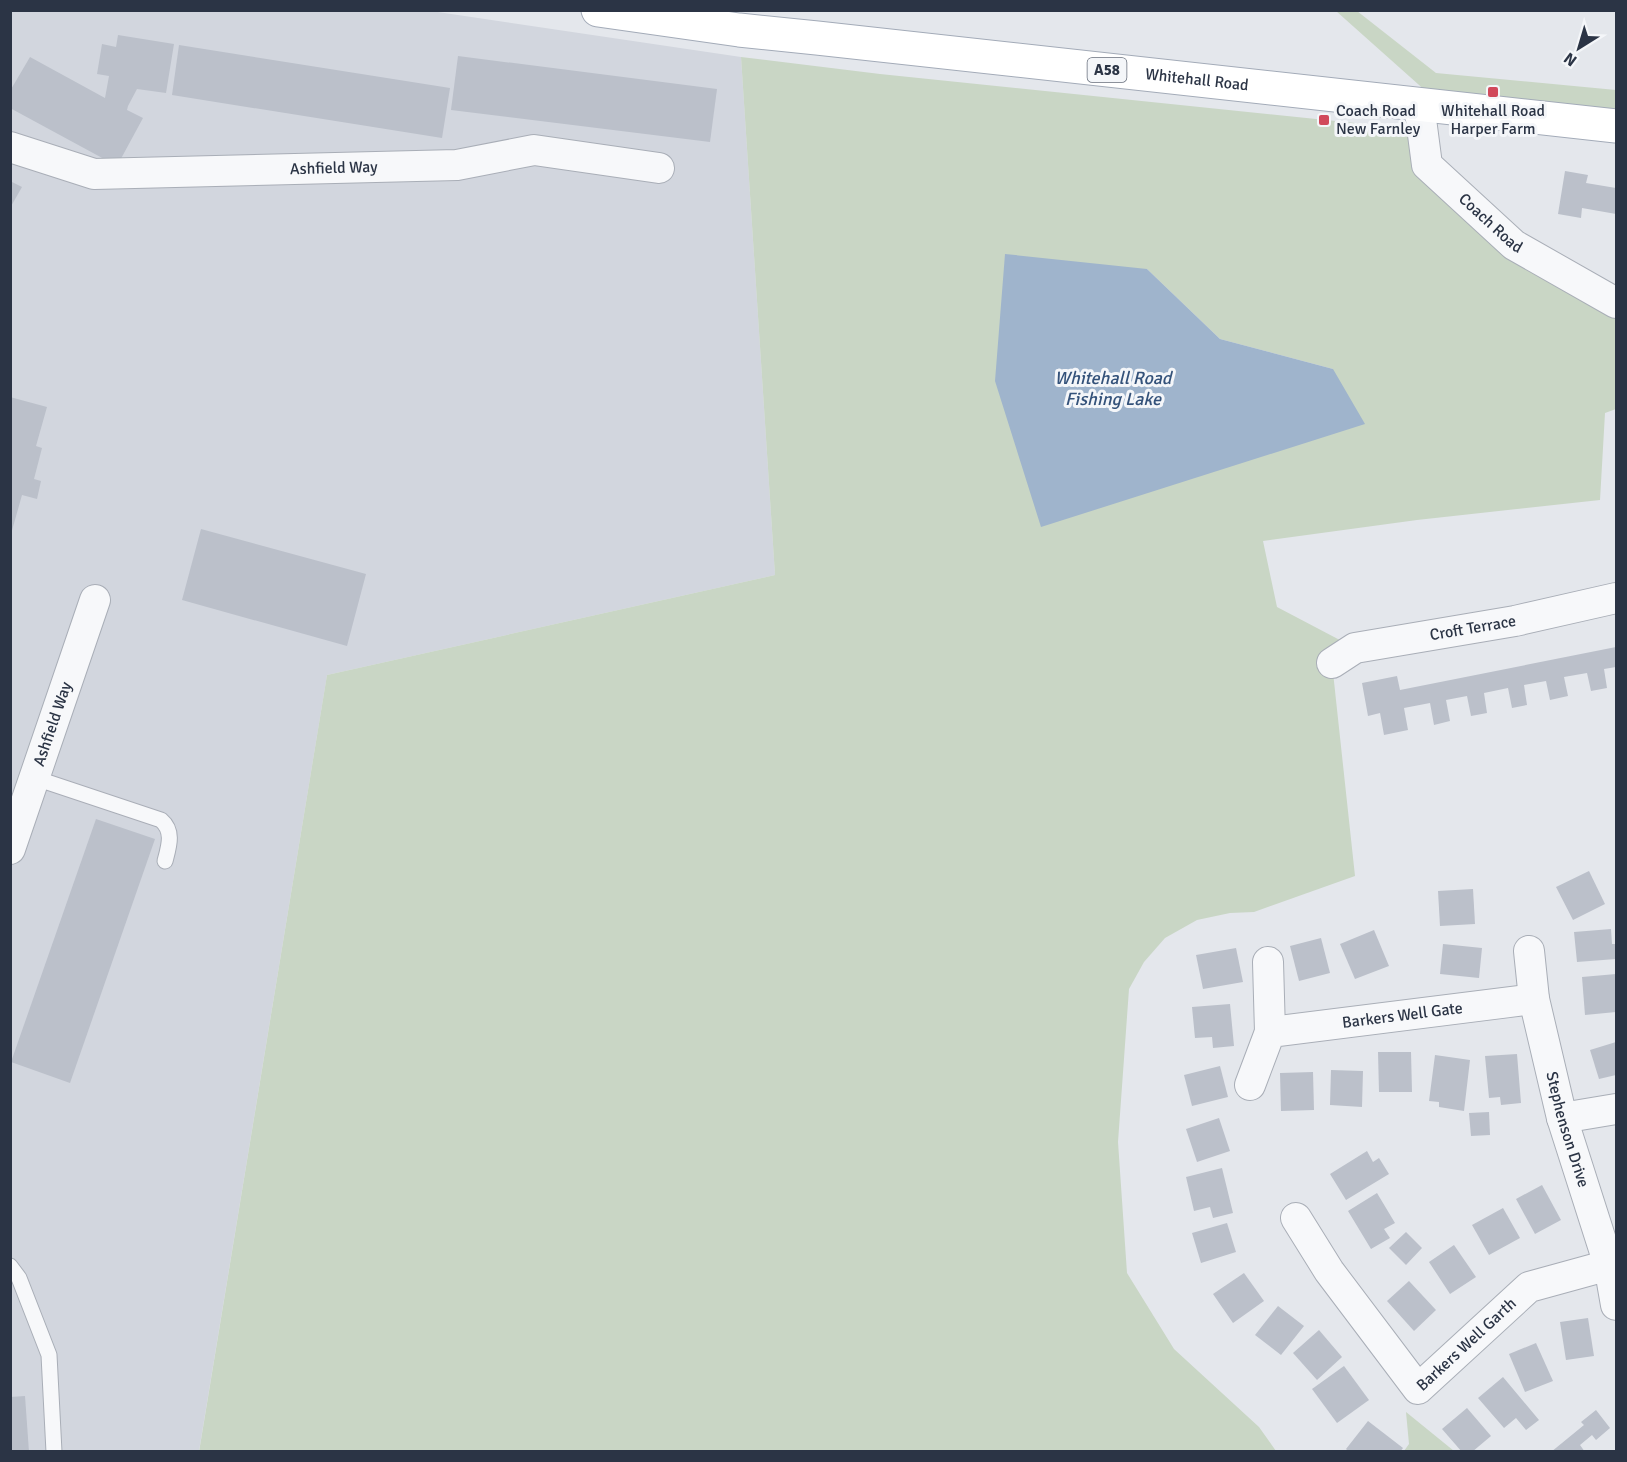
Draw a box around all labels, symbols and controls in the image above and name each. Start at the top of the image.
north arrow [1549,18,1609,78]
text: N [1560,48,1581,71]
road number: A58 [1088,58,1126,82]
street label: Whitehall Road [1144,64,1250,95]
marker: Whitehall Road Harper Farm [1486,85,1500,99]
place label: Coach Road New Farnley [1336,101,1421,139]
place label: Whitehall Road Harper Farm [1441,101,1545,139]
marker: Coach Road New Farnley [1317,113,1331,127]
street label: Ashfield Way [290,157,378,179]
street label: Coach Road [1454,189,1526,258]
water label: Whitehall Road Fishing Lake [1055,367,1174,410]
street label: Croft Terrace [1428,611,1518,645]
street label: Ashfield Way [29,679,76,769]
street label: Barkers Well Gate [1341,998,1464,1033]
street label: Stephenson Drive [1541,1070,1594,1190]
street label: Barkers Well Garth [1412,1294,1521,1395]

